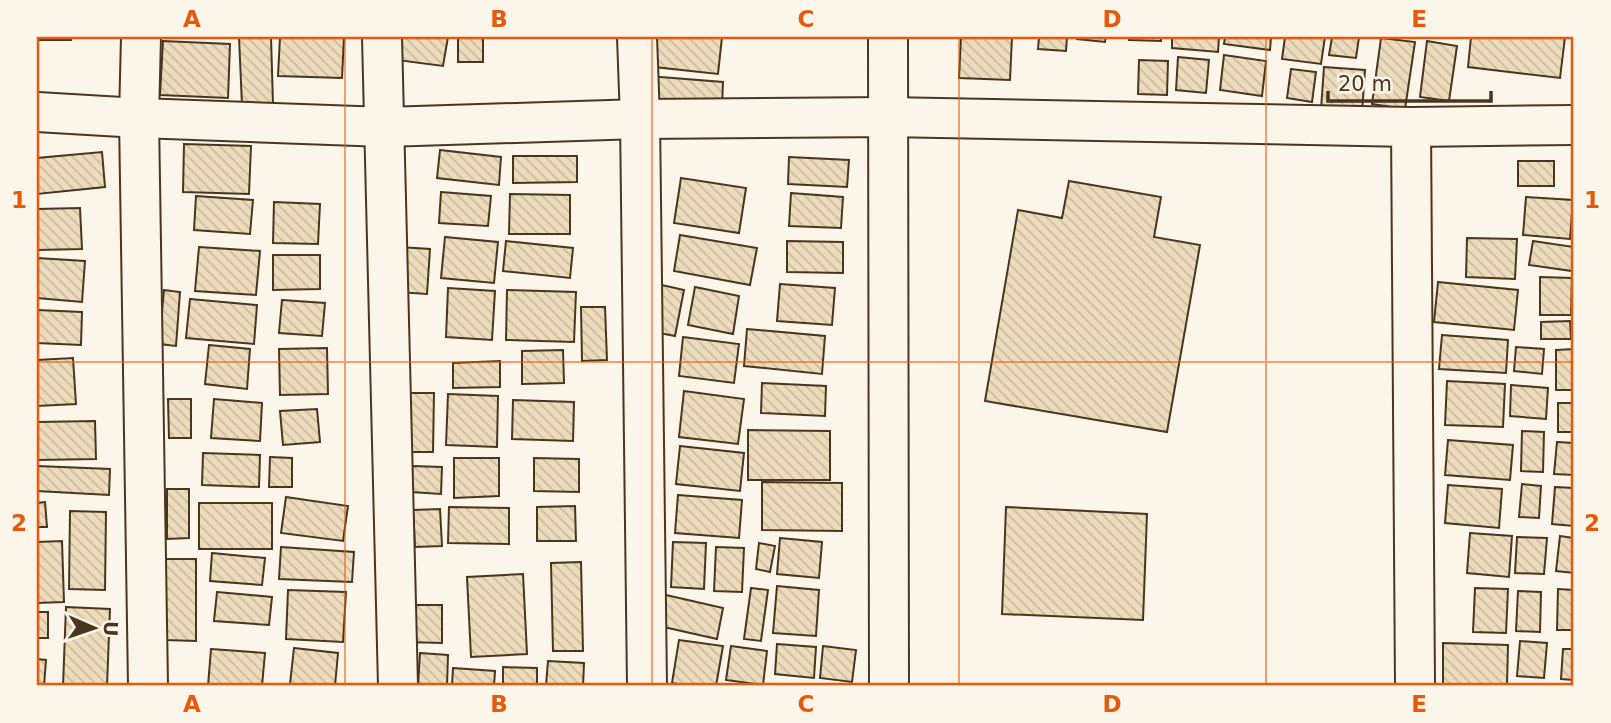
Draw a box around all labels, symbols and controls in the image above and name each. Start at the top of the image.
text: A [183,6,201,32]
text: B [490,6,508,32]
text: C [798,6,814,32]
text: D [1102,6,1122,32]
text: E [1411,6,1427,32]
scale bar [1328,60,1490,104]
text: 20 m [1338,72,1392,96]
text: 1 [11,187,27,213]
text: 1 [1584,187,1600,213]
text: 2 [11,510,27,536]
text: 2 [1584,510,1600,536]
north arrow [60,594,130,664]
text: U [100,620,122,637]
text: A [183,691,201,717]
text: B [490,691,508,717]
text: C [798,691,814,717]
text: D [1102,691,1122,717]
text: E [1411,691,1427,717]

